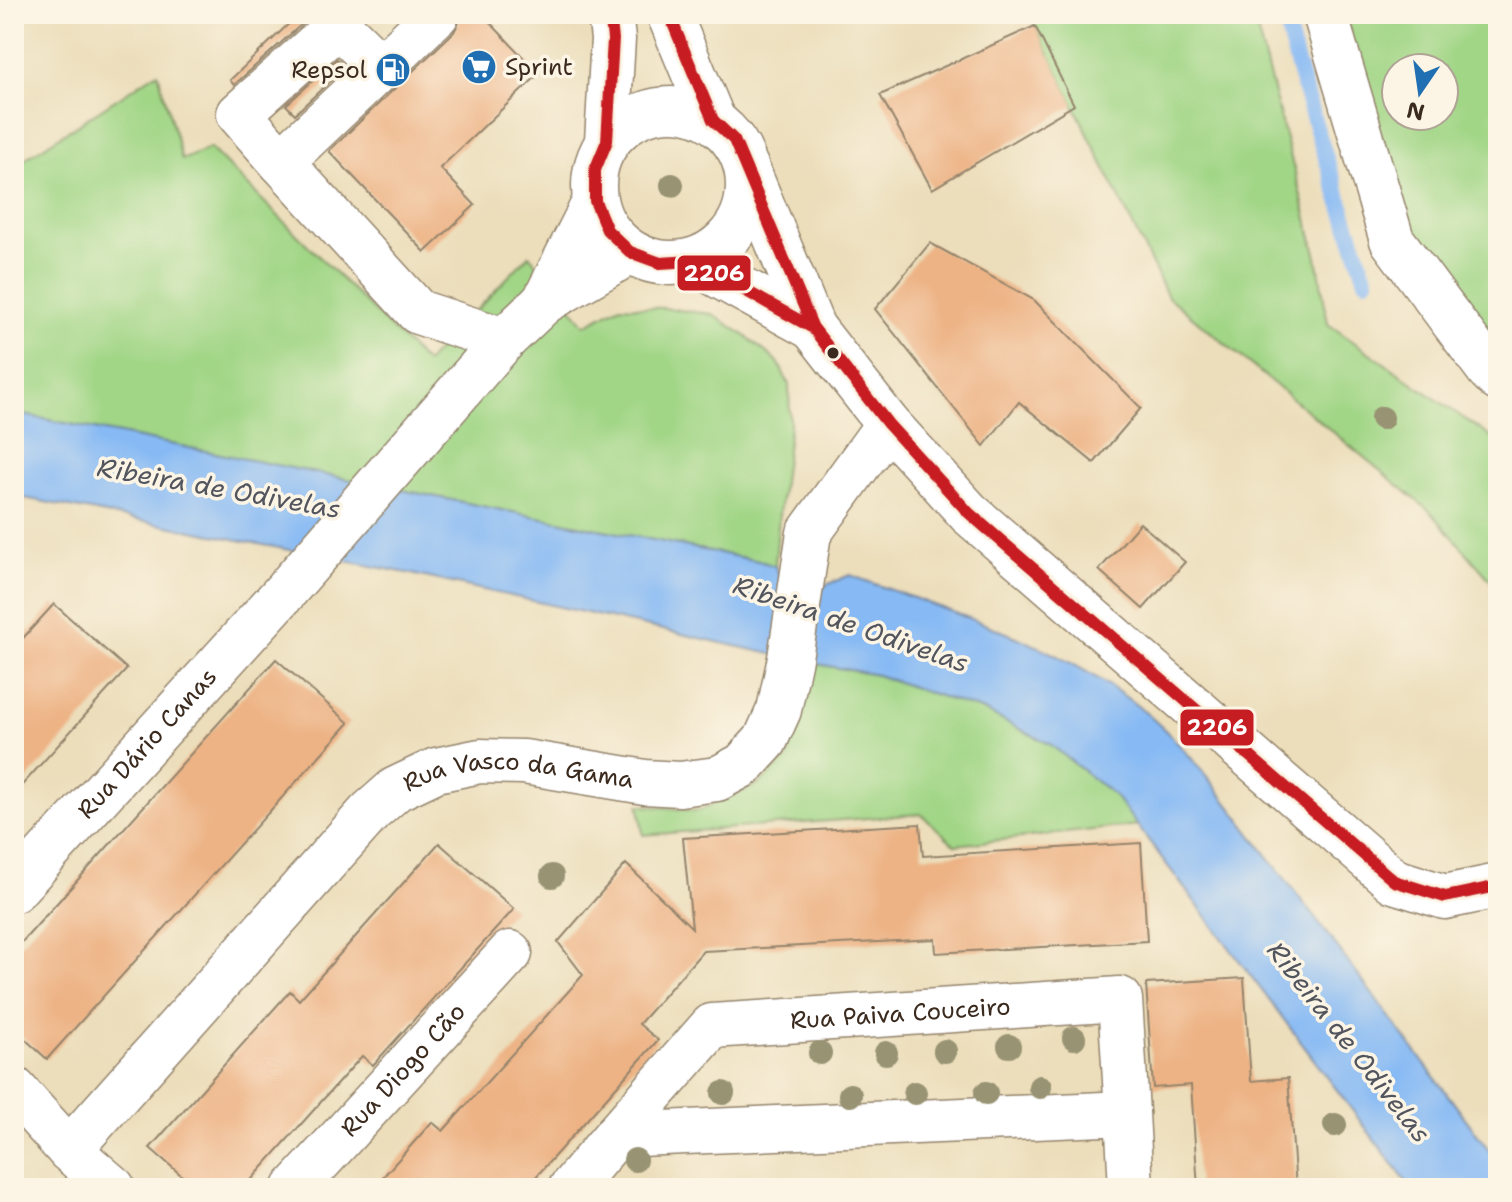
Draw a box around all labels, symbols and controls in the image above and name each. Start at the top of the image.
supermarket icon: Sprint [460,48,498,86]
fuel station icon: Repsol [374,51,412,89]
place label: Sprint [505,51,573,83]
north arrow [1380,52,1460,132]
place label: Repsol [291,54,368,86]
text: N [1404,95,1427,127]
line badge: 2206 [676,254,752,292]
text: 2206 [684,259,744,288]
unlabelled marker [825,345,841,361]
water label: Ribeira de Odivelas [95,449,344,526]
water label: Ribeira de Odivelas [729,567,973,680]
street label: Rua Dário Canas [70,661,224,826]
line badge: 2206 [1179,708,1255,747]
text: 2206 [1187,713,1247,742]
street label: Rua Vasco da Gama [398,745,636,799]
water label: Ribeira de Odivelas [1260,934,1439,1150]
street label: Rua Paiva Couceiro [789,990,1012,1037]
street label: Rua Diogo Cão [334,996,472,1144]

